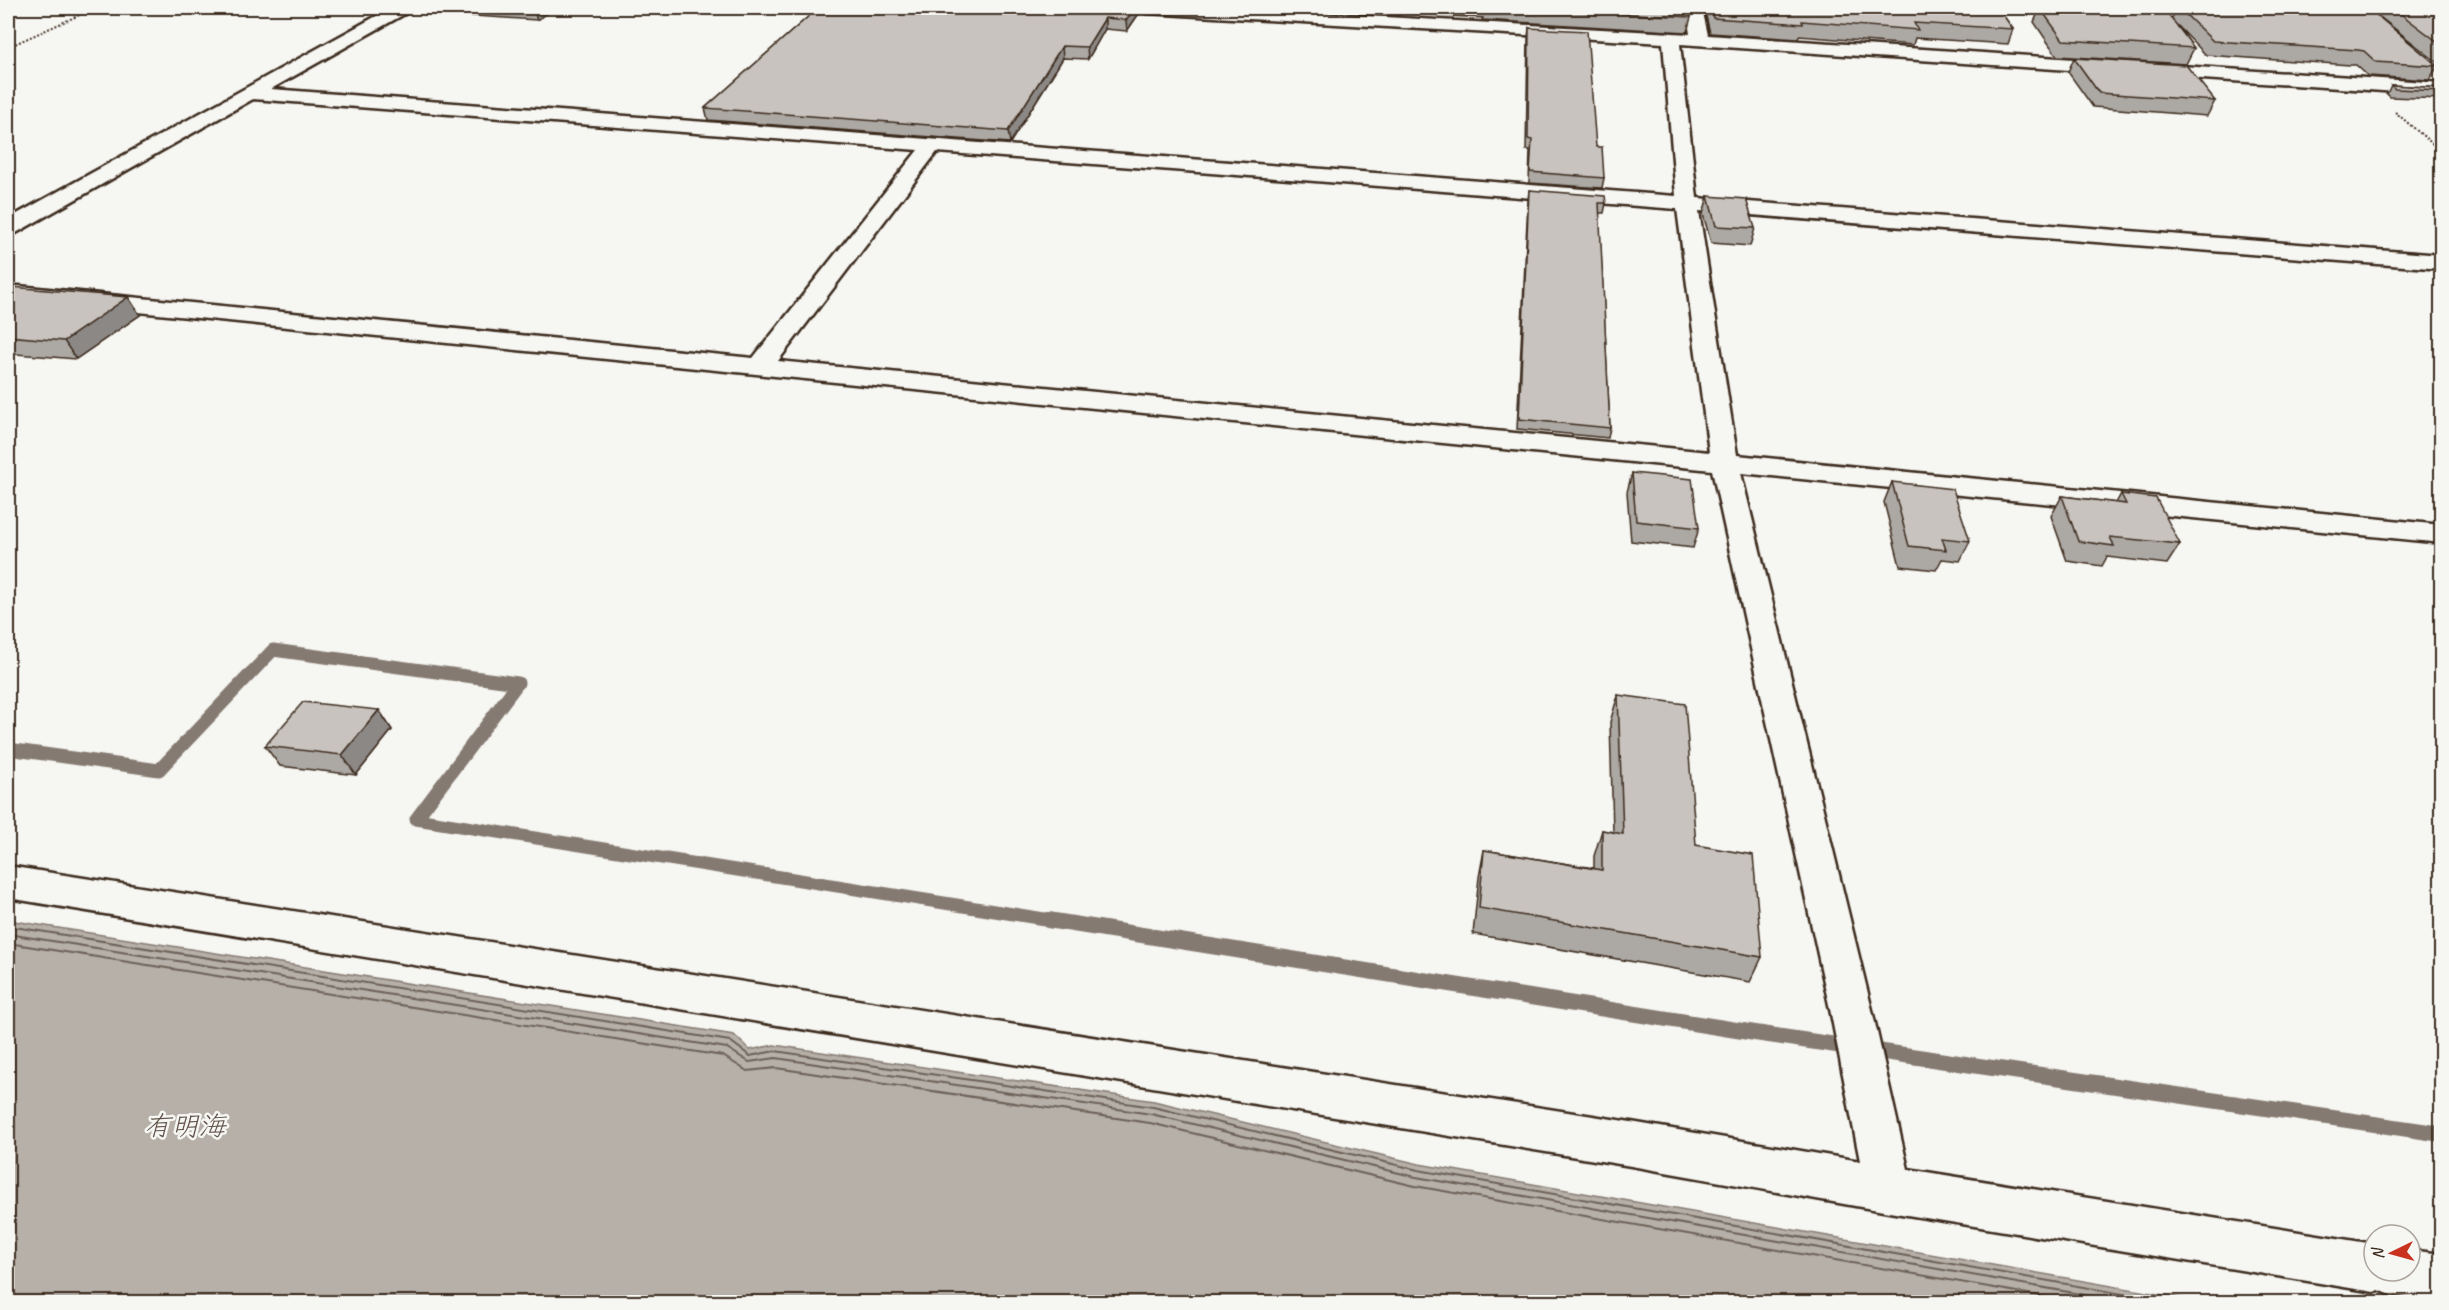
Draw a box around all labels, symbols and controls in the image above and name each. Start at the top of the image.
water label: 有明海 [145,1109,227,1143]
north arrow [2362,1223,2422,1283]
text: N [2367,1245,2388,1260]

